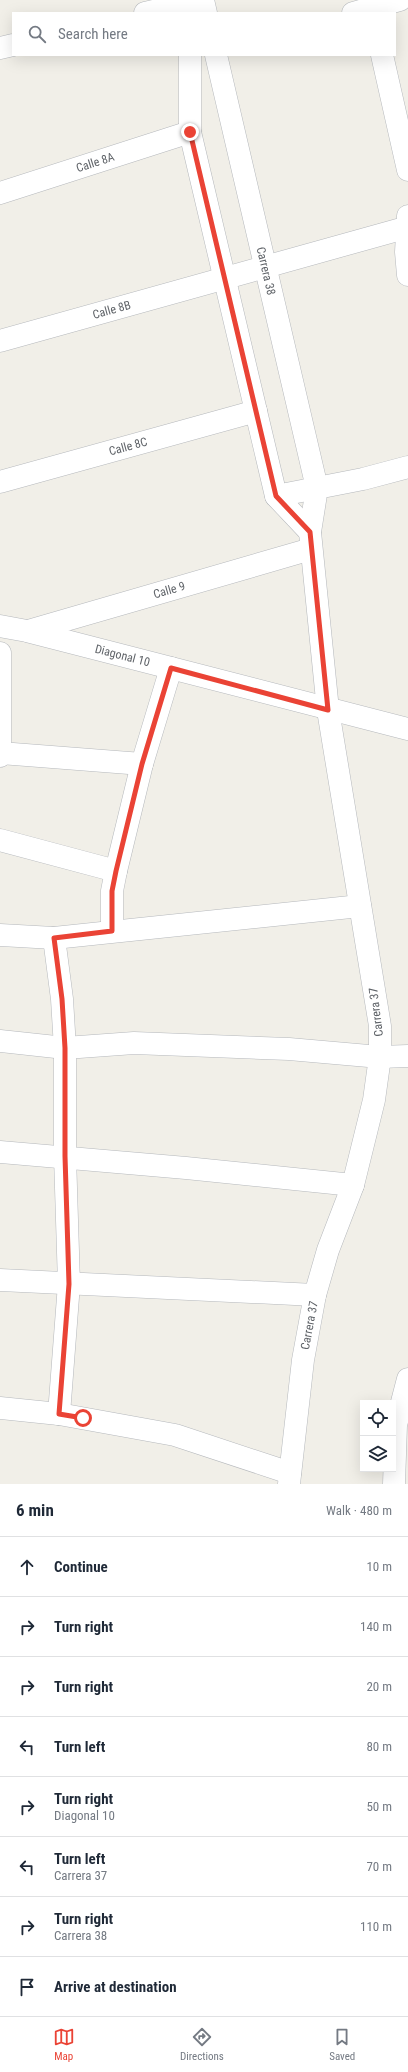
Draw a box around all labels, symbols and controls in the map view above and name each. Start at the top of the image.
search box [12,12,396,56]
icon: search [26,23,48,45]
text: Search here [58,25,128,43]
route end [181,123,199,141]
street label: Calle 8A [74,150,116,175]
street label: Carrera 38 [254,245,278,297]
street label: Calle 8B [91,298,132,322]
street label: Calle 8C [107,434,149,458]
street label: Calle 9 [152,579,187,601]
street label: Diagonal 10 [93,642,151,669]
street label: Carrera 37 [366,987,386,1037]
street label: Carrera 37 [298,1300,321,1351]
map controls [360,1400,396,1472]
button: locate [360,1400,396,1436]
route start [74,1409,92,1427]
button: layers [360,1436,396,1472]
text: 6 min [16,1500,54,1520]
text: Walk · 480 m [326,1503,392,1518]
icon: ahead [16,1556,38,1578]
text: Continue [54,1558,108,1576]
text: 10 m [366,1559,392,1574]
icon: right [16,1616,38,1638]
text: Turn right [54,1618,113,1636]
text: 140 m [360,1619,392,1634]
icon: right [16,1676,38,1698]
text: Turn right [54,1678,113,1696]
text: 20 m [366,1679,392,1694]
icon: left [16,1736,38,1758]
text: Turn left [54,1738,105,1756]
text: 80 m [366,1739,392,1754]
text: Turn right [54,1790,113,1808]
icon: right [16,1796,38,1818]
text: 50 m [366,1799,392,1814]
text: Diagonal 10 [54,1808,115,1823]
text: Turn left [54,1850,105,1868]
icon: left [16,1856,38,1878]
text: 70 m [366,1859,392,1874]
text: Carrera 37 [54,1868,107,1883]
text: Turn right [54,1910,113,1928]
icon: right [16,1916,38,1938]
text: 110 m [360,1919,392,1934]
text: Carrera 38 [54,1928,107,1943]
icon: arrive [16,1976,38,1998]
text: Arrive at destination [54,1978,177,1996]
tab: Map [53,2026,75,2063]
tab: Directions [180,2026,224,2063]
tab: Saved [329,2026,355,2063]

